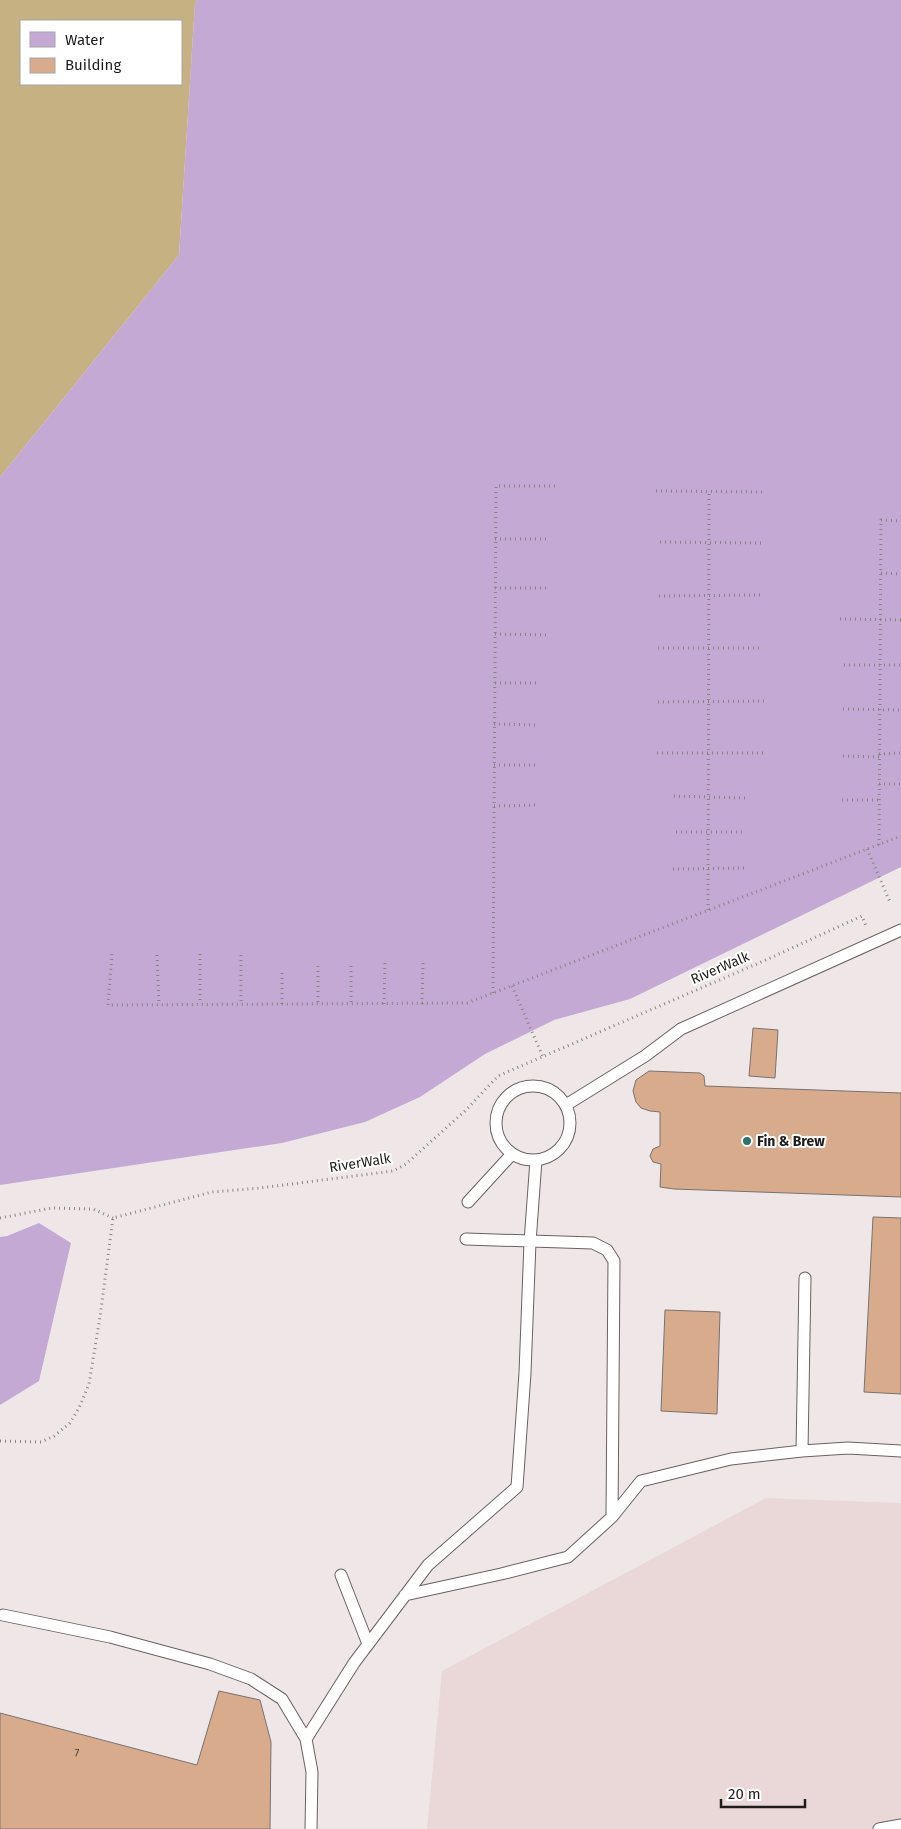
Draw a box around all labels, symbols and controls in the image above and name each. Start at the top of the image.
legend [20,20,182,85]
text: Water [65,31,104,49]
text: Building [65,56,121,74]
street label: RiverWalk [688,948,753,988]
place label: Fin & Brew [757,1133,825,1150]
marker: Fin & Brew [741,1135,753,1147]
street label: RiverWalk [328,1150,393,1176]
house number: 7 [75,1747,80,1760]
scale bar [721,1776,805,1808]
text: 20 m [728,1785,761,1803]

